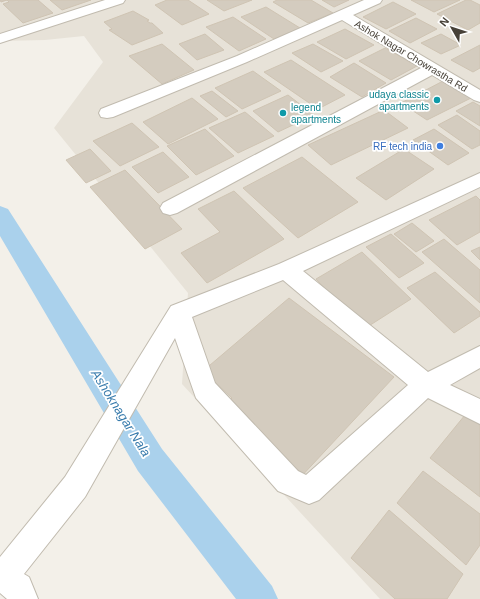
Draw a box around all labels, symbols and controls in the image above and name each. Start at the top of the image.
north arrow [432,8,472,48]
street label: Ashok Nagar Chowrastha Rd [352,18,470,94]
place label: udaya classic apartments [369,89,429,112]
marker: udaya classic apartments [432,95,442,105]
place label: legend apartments [291,102,341,125]
marker: legend apartments [278,108,288,118]
place label: RF tech india [373,141,432,152]
marker: RF tech india [435,141,445,151]
water label: Ashoknagar Nala [88,366,154,459]

